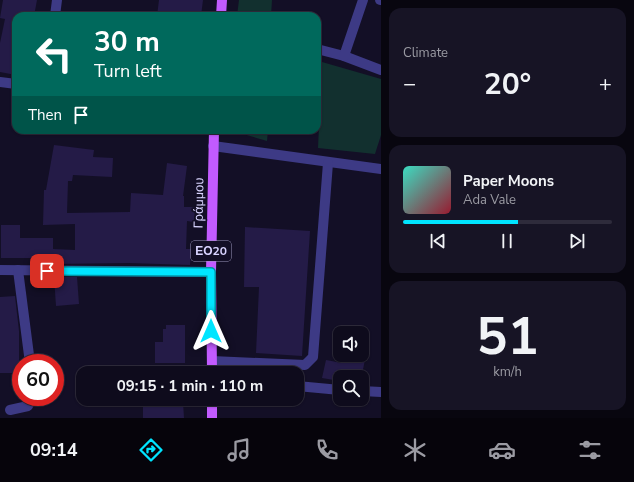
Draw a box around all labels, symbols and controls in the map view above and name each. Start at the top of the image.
text: 30 m [94,23,160,61]
icon: left [28,28,80,80]
text: Climate [403,44,448,62]
text: Turn left [94,59,162,83]
text: 20° [484,64,531,105]
text: − [403,69,416,99]
text: + [599,69,612,99]
icon: arrive [70,104,92,126]
text: Then [28,105,62,125]
text: Paper Moons [463,171,554,191]
street label: Γράμμου [190,177,208,229]
text: Ada Vale [463,191,516,209]
icon: previous [427,230,449,252]
icon: pause [496,230,518,252]
icon: next [566,230,588,252]
road number: ΕΟ20 [191,241,231,261]
pin [30,254,64,288]
icon: arrive [36,260,58,282]
text: 51 [476,301,539,372]
position arrow [190,310,232,352]
map controls [333,326,369,406]
button: sound [333,326,369,362]
speed limit sign: 60 [12,354,64,406]
text: km/h [493,363,522,381]
button: search [333,370,369,406]
text: 09:15 · 1 min · 110 m [117,376,263,396]
icon: directions [137,436,165,464]
icon: music [225,436,253,464]
icon: phone [313,436,341,464]
icon: climate [401,436,429,464]
icon: car [488,436,516,464]
icon: filters [576,436,604,464]
text: 09:14 [30,438,78,462]

